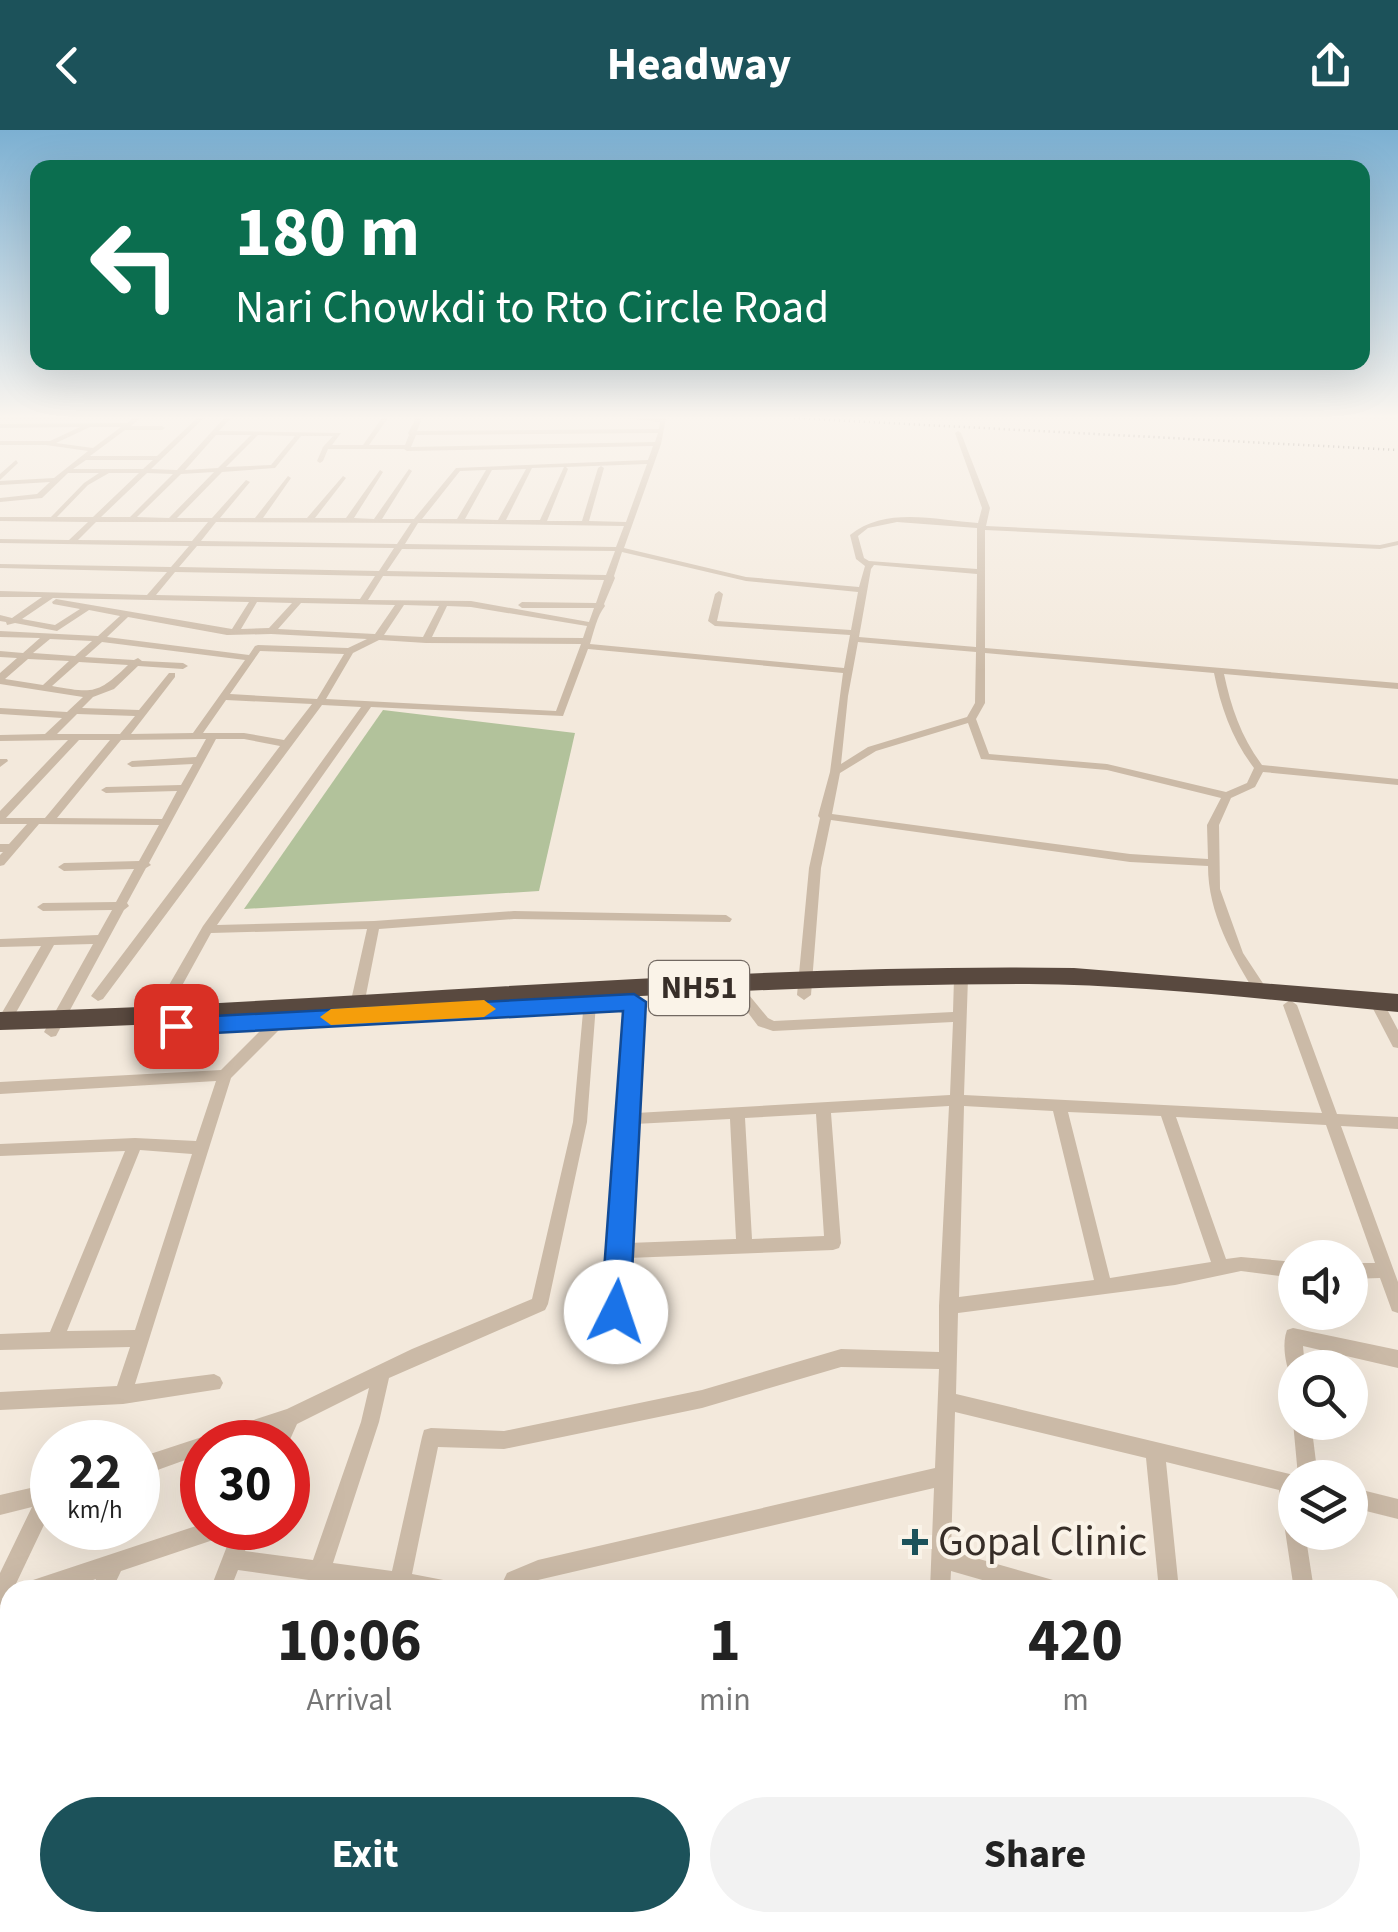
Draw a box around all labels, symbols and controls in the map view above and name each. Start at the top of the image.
text: Headway [607,33,791,97]
icon: back [40,38,95,93]
icon: share [1303,38,1358,93]
text: 180 m [235,183,420,283]
icon: left [70,200,200,330]
text: Nari Chowkdi to Rto Circle Road [235,276,829,340]
road number: NH51 [649,961,749,1015]
pin [134,984,219,1069]
icon: arrive [149,999,204,1054]
map controls [1278,1240,1368,1550]
button: sound [1278,1240,1368,1330]
position arrow [564,1260,668,1364]
button: search [1278,1350,1368,1440]
speed limit sign: 30 [180,1420,310,1550]
text: 22 [69,1437,121,1508]
button: layers [1278,1460,1368,1550]
text: km/h [67,1492,123,1528]
place label: Gopal Clinic [938,1512,1147,1572]
marker: Gopal Clinic [902,1529,928,1555]
text: 10:06 [277,1599,422,1684]
text: 1 [709,1599,741,1684]
text: 420 [1028,1599,1123,1684]
text: Arrival [306,1677,392,1723]
text: min [699,1677,751,1723]
text: m [1062,1677,1089,1723]
button: Exit [40,1797,690,1912]
button: Share [710,1797,1360,1912]

